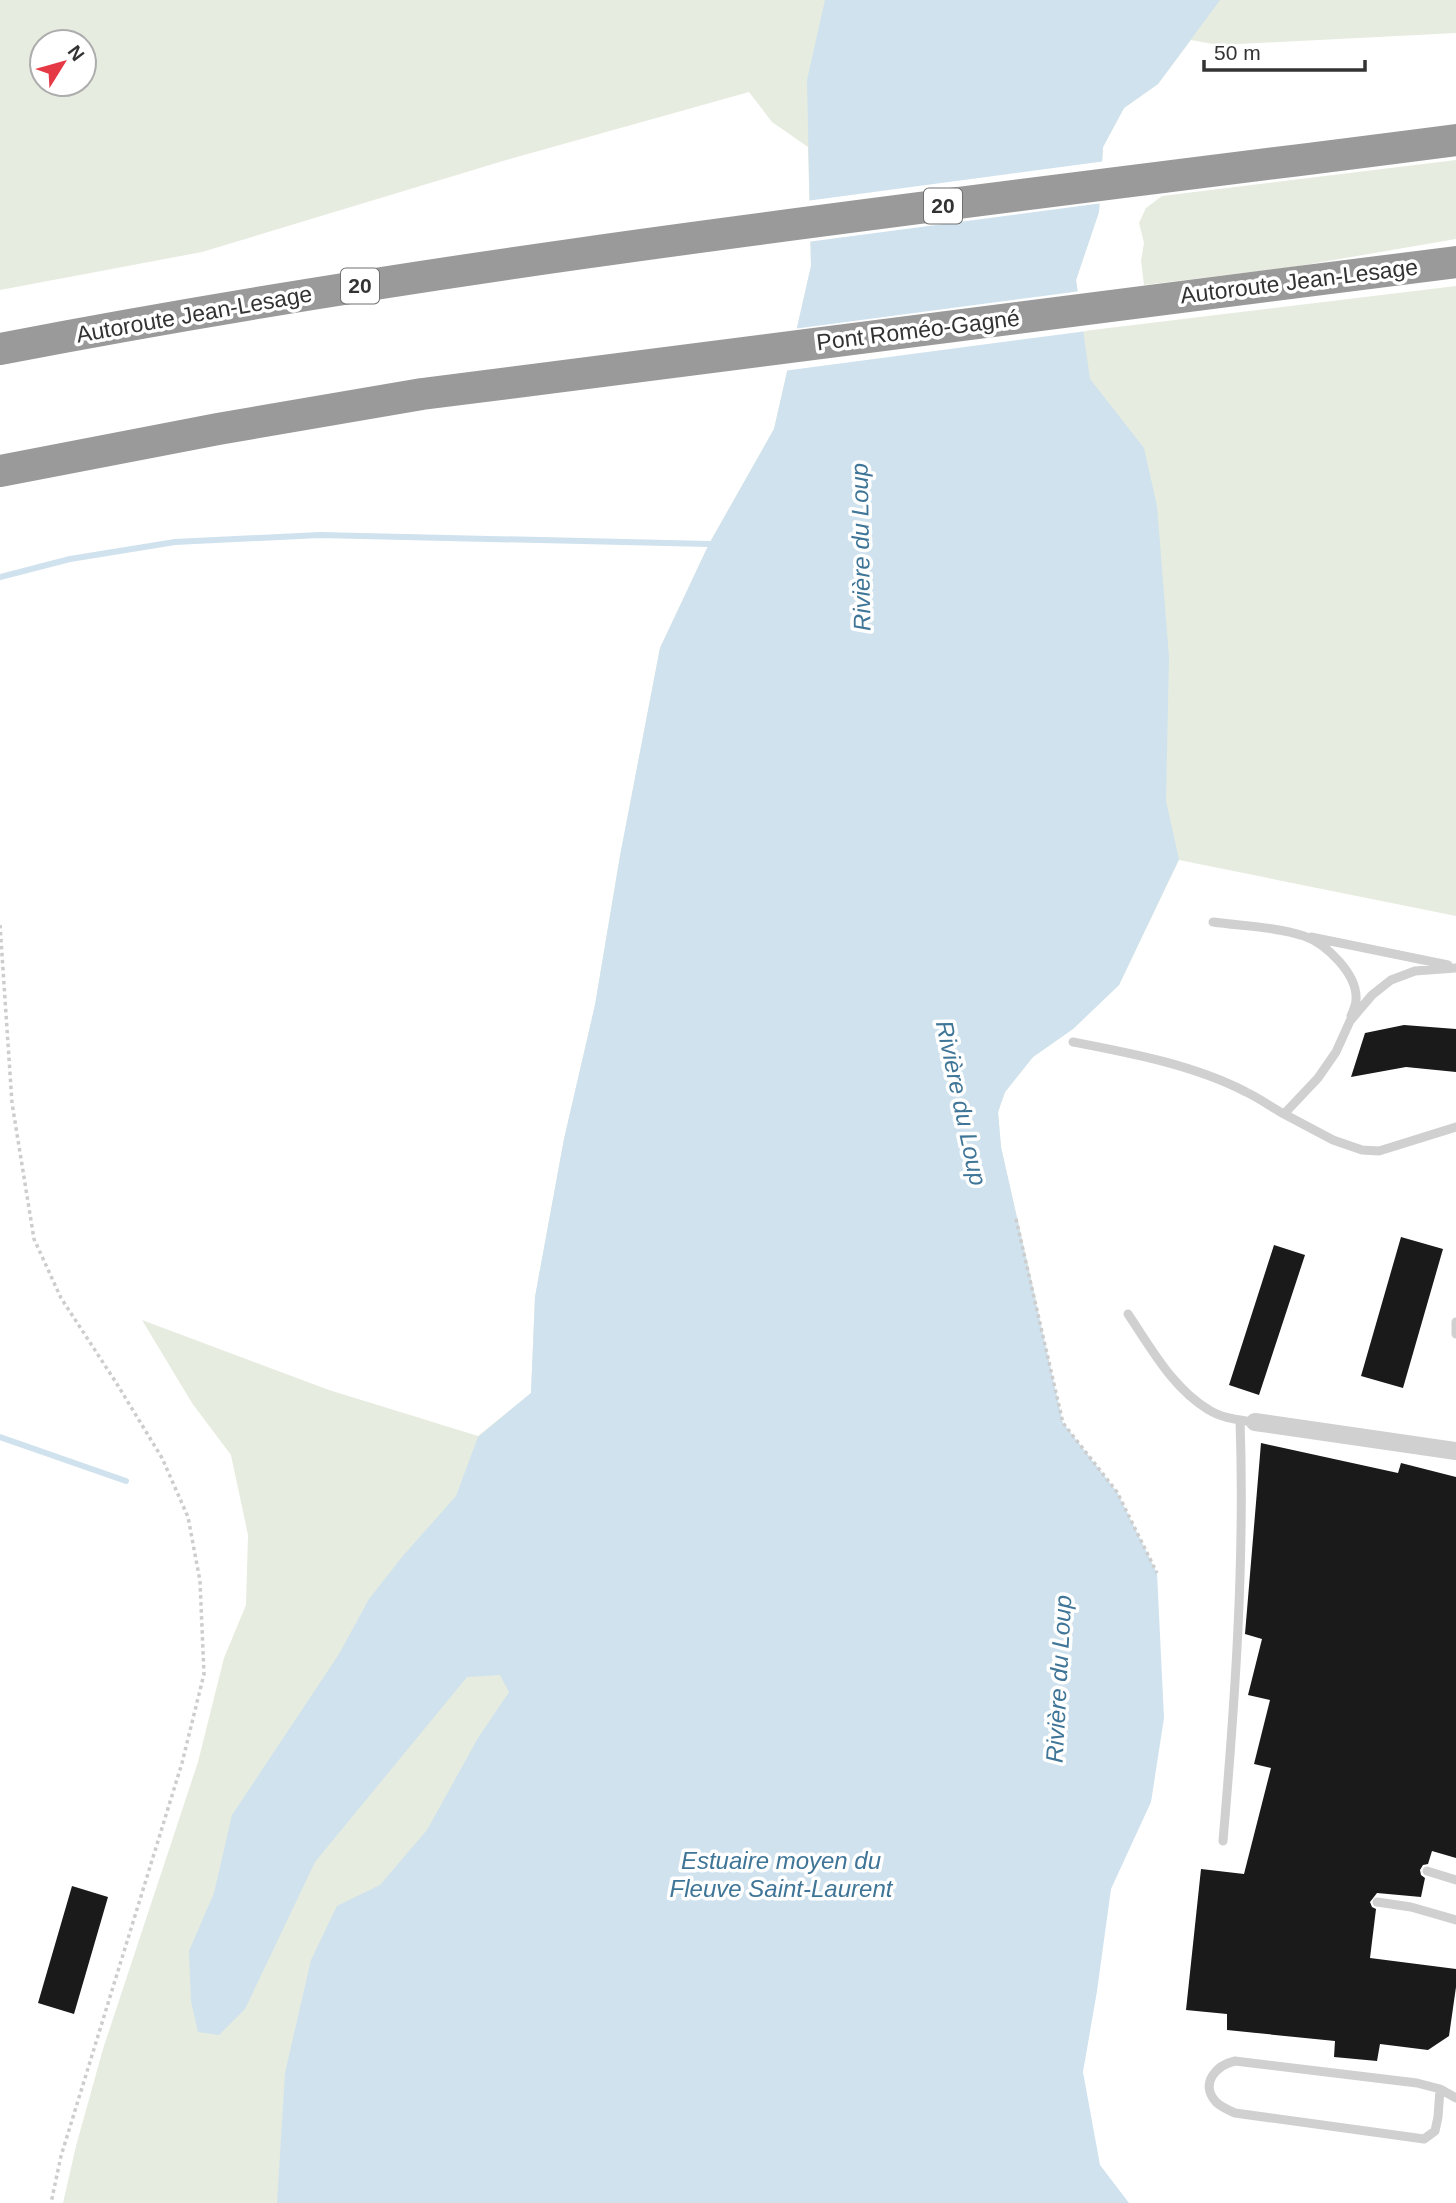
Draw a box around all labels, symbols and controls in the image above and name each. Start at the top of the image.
north arrow [28,28,98,98]
scale bar [1204,28,1365,72]
text: N [64,41,89,65]
text: 50 m [1214,41,1261,64]
road number: 20 [924,188,962,224]
street label: Autoroute Jean-Lesage [1179,254,1419,308]
road number: 20 [341,268,379,304]
street label: Autoroute Jean-Lesage [74,280,314,348]
street label: Pont Roméo-Gagné [815,305,1021,355]
water label: Rivière du Loup [846,463,875,631]
water label: Rivière du Loup [931,1018,992,1188]
water label: Rivière du Loup [1041,1594,1076,1764]
water label: Estuaire moyen du Fleuve Saint-Laurent [670,1847,894,1902]

